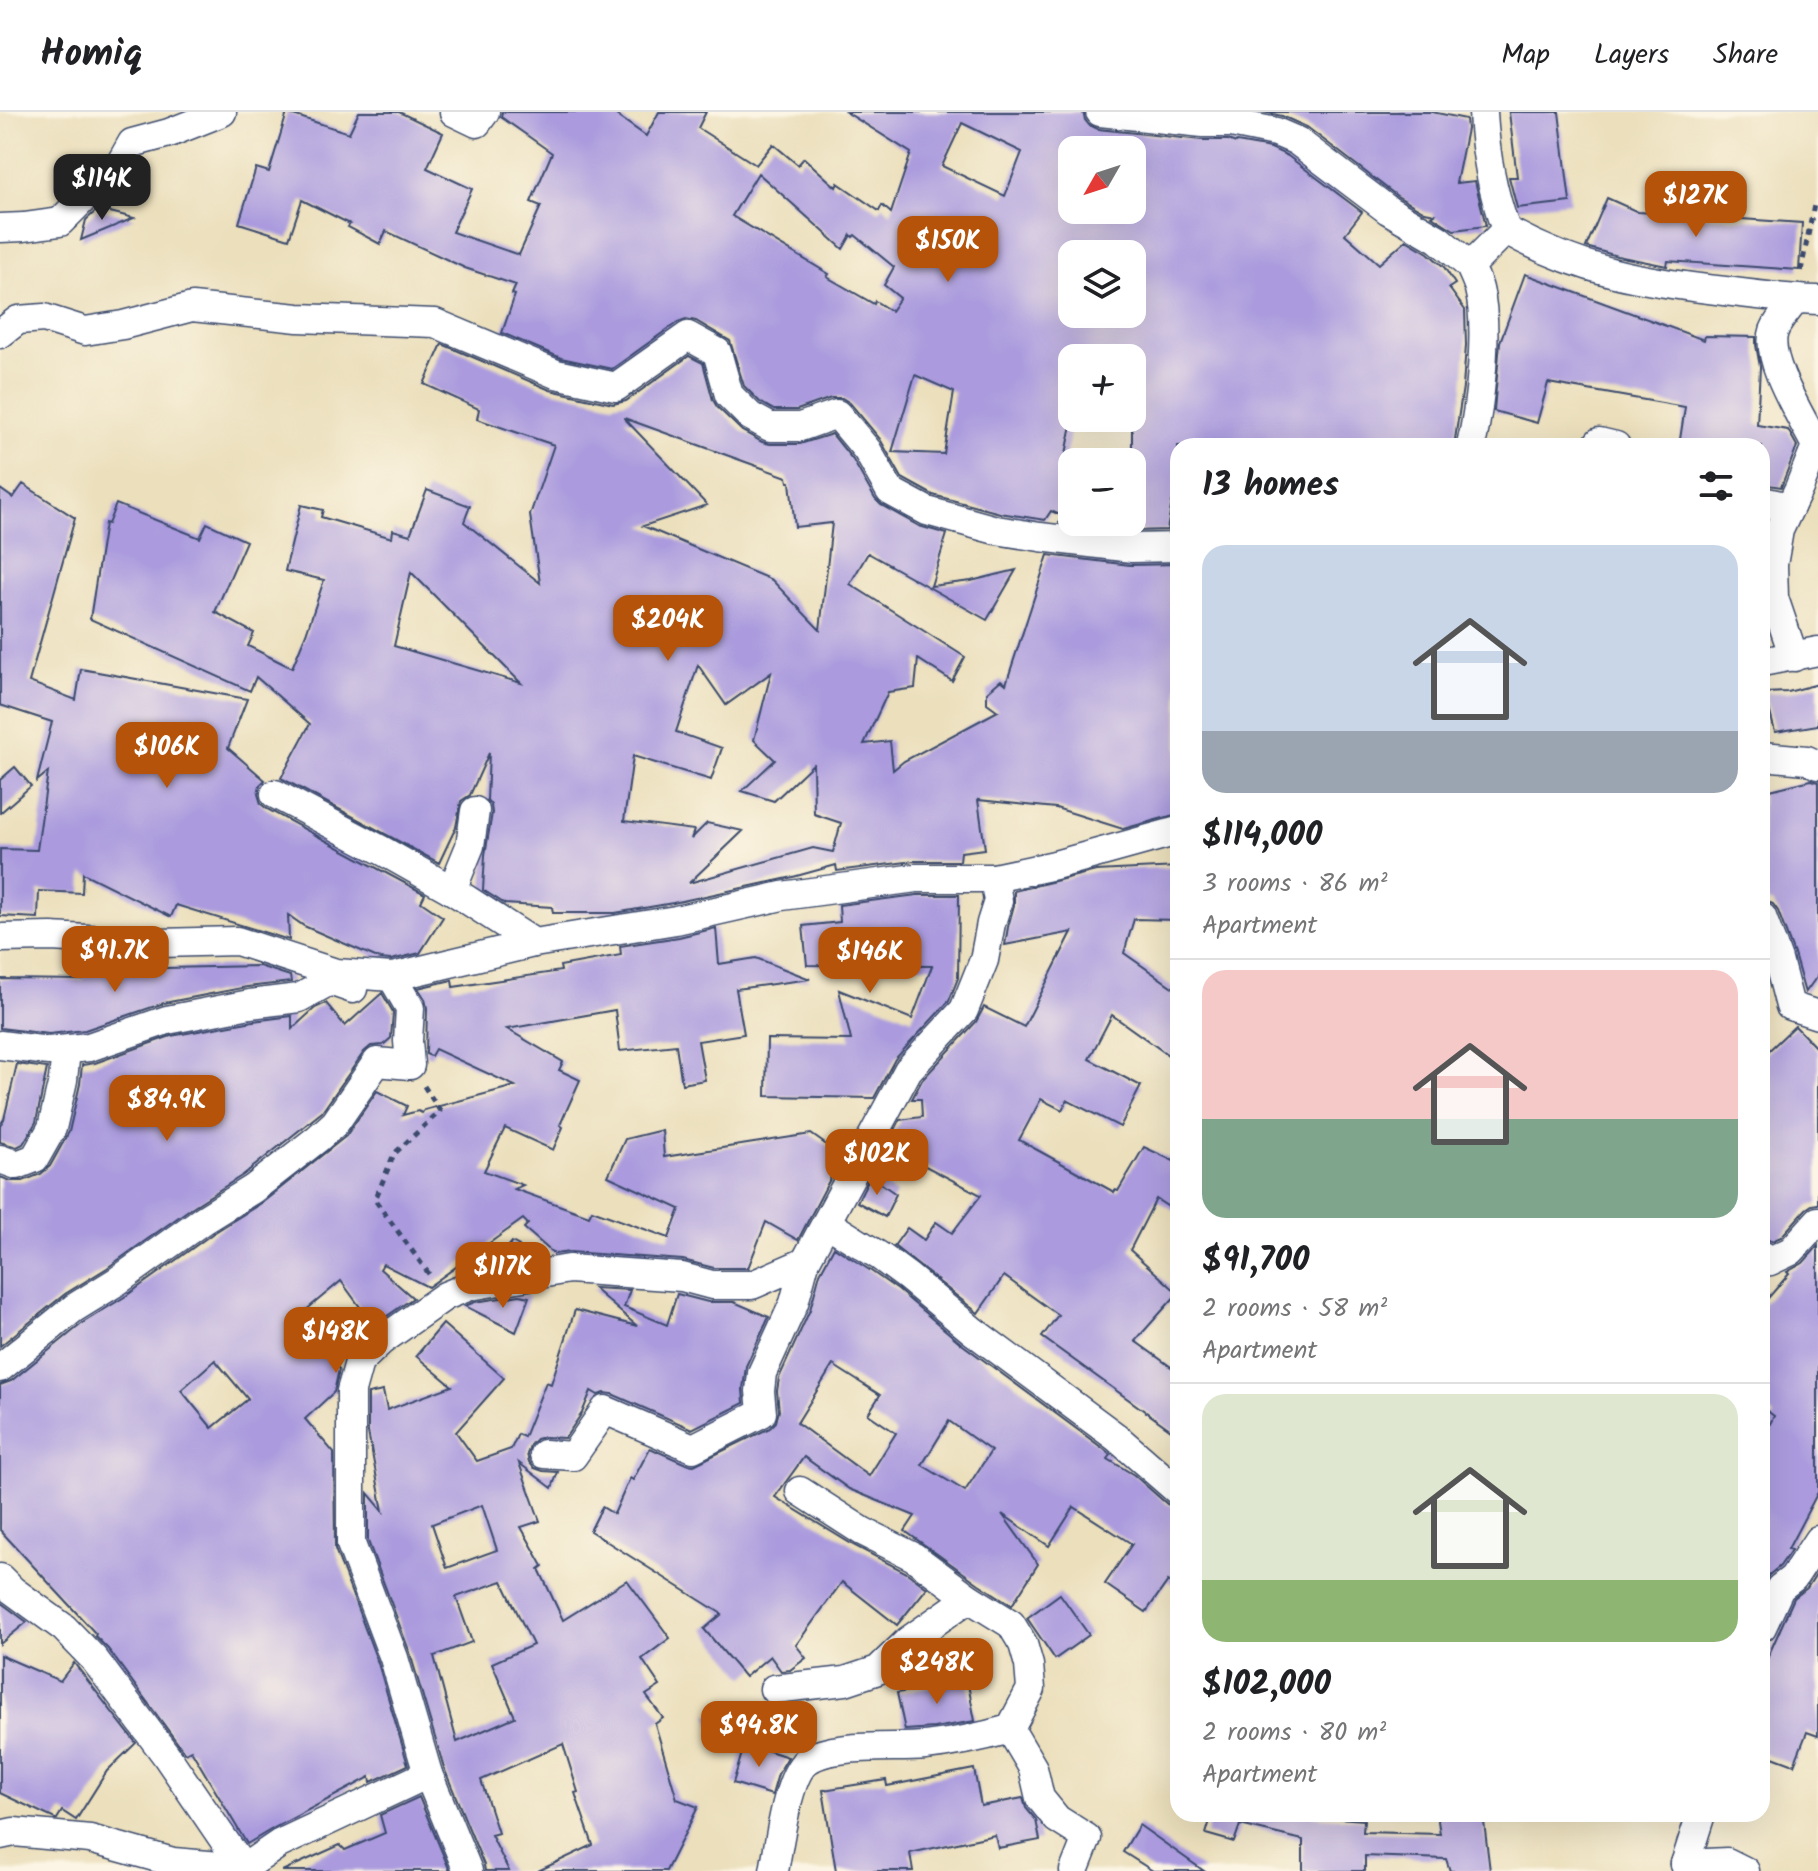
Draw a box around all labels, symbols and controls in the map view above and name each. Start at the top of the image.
text: Homiq [40,25,143,85]
text: Map [1501,33,1550,78]
text: Layers [1594,33,1669,78]
text: Share [1713,33,1778,78]
north arrow [1058,136,1146,224]
map controls [1058,136,1146,536]
pin: $114K [46,154,158,222]
text: $114K [72,159,132,201]
pin: $127K [1640,171,1752,239]
text: $127K [1663,176,1729,218]
pin: $150K [892,216,1004,284]
text: $150K [915,221,981,263]
button: layers [1058,240,1146,328]
button: + [1058,344,1146,432]
button: − [1058,448,1146,536]
text: 13 homes [1202,459,1339,513]
icon: filters [1694,464,1738,508]
pin: $204K [612,595,724,663]
icon: home [1398,597,1542,741]
text: $204K [631,600,705,642]
pin: $106K [111,722,223,790]
text: $106K [134,727,200,769]
text: $114,000 [1202,809,1322,863]
text: 3 rooms · 86 m² [1202,863,1387,905]
text: Apartment [1202,905,1317,947]
pin: $91.7K [50,926,180,994]
pin: $146K [814,927,926,995]
text: $91.7K [80,931,150,973]
text: $146K [836,932,904,974]
icon: home [1398,1022,1542,1166]
pin: $84.9K [102,1075,232,1143]
text: $84.9K [127,1080,207,1122]
pin: $102K [821,1129,933,1197]
text: $102K [843,1134,911,1176]
text: $91,700 [1202,1234,1309,1288]
pin: $117K [447,1242,559,1310]
text: $117K [473,1247,533,1289]
text: 2 rooms · 58 m² [1202,1288,1387,1330]
pin: $148K [280,1307,392,1375]
text: $148K [302,1312,370,1354]
text: Apartment [1202,1330,1317,1372]
icon: home [1398,1446,1542,1590]
pin: $248K [881,1638,993,1706]
text: $248K [899,1643,975,1685]
text: $102,000 [1202,1658,1331,1712]
pin: $94.8K [694,1701,824,1769]
text: $94.8K [719,1706,799,1748]
text: 2 rooms · 80 m² [1202,1712,1386,1754]
text: Apartment [1202,1754,1317,1796]

